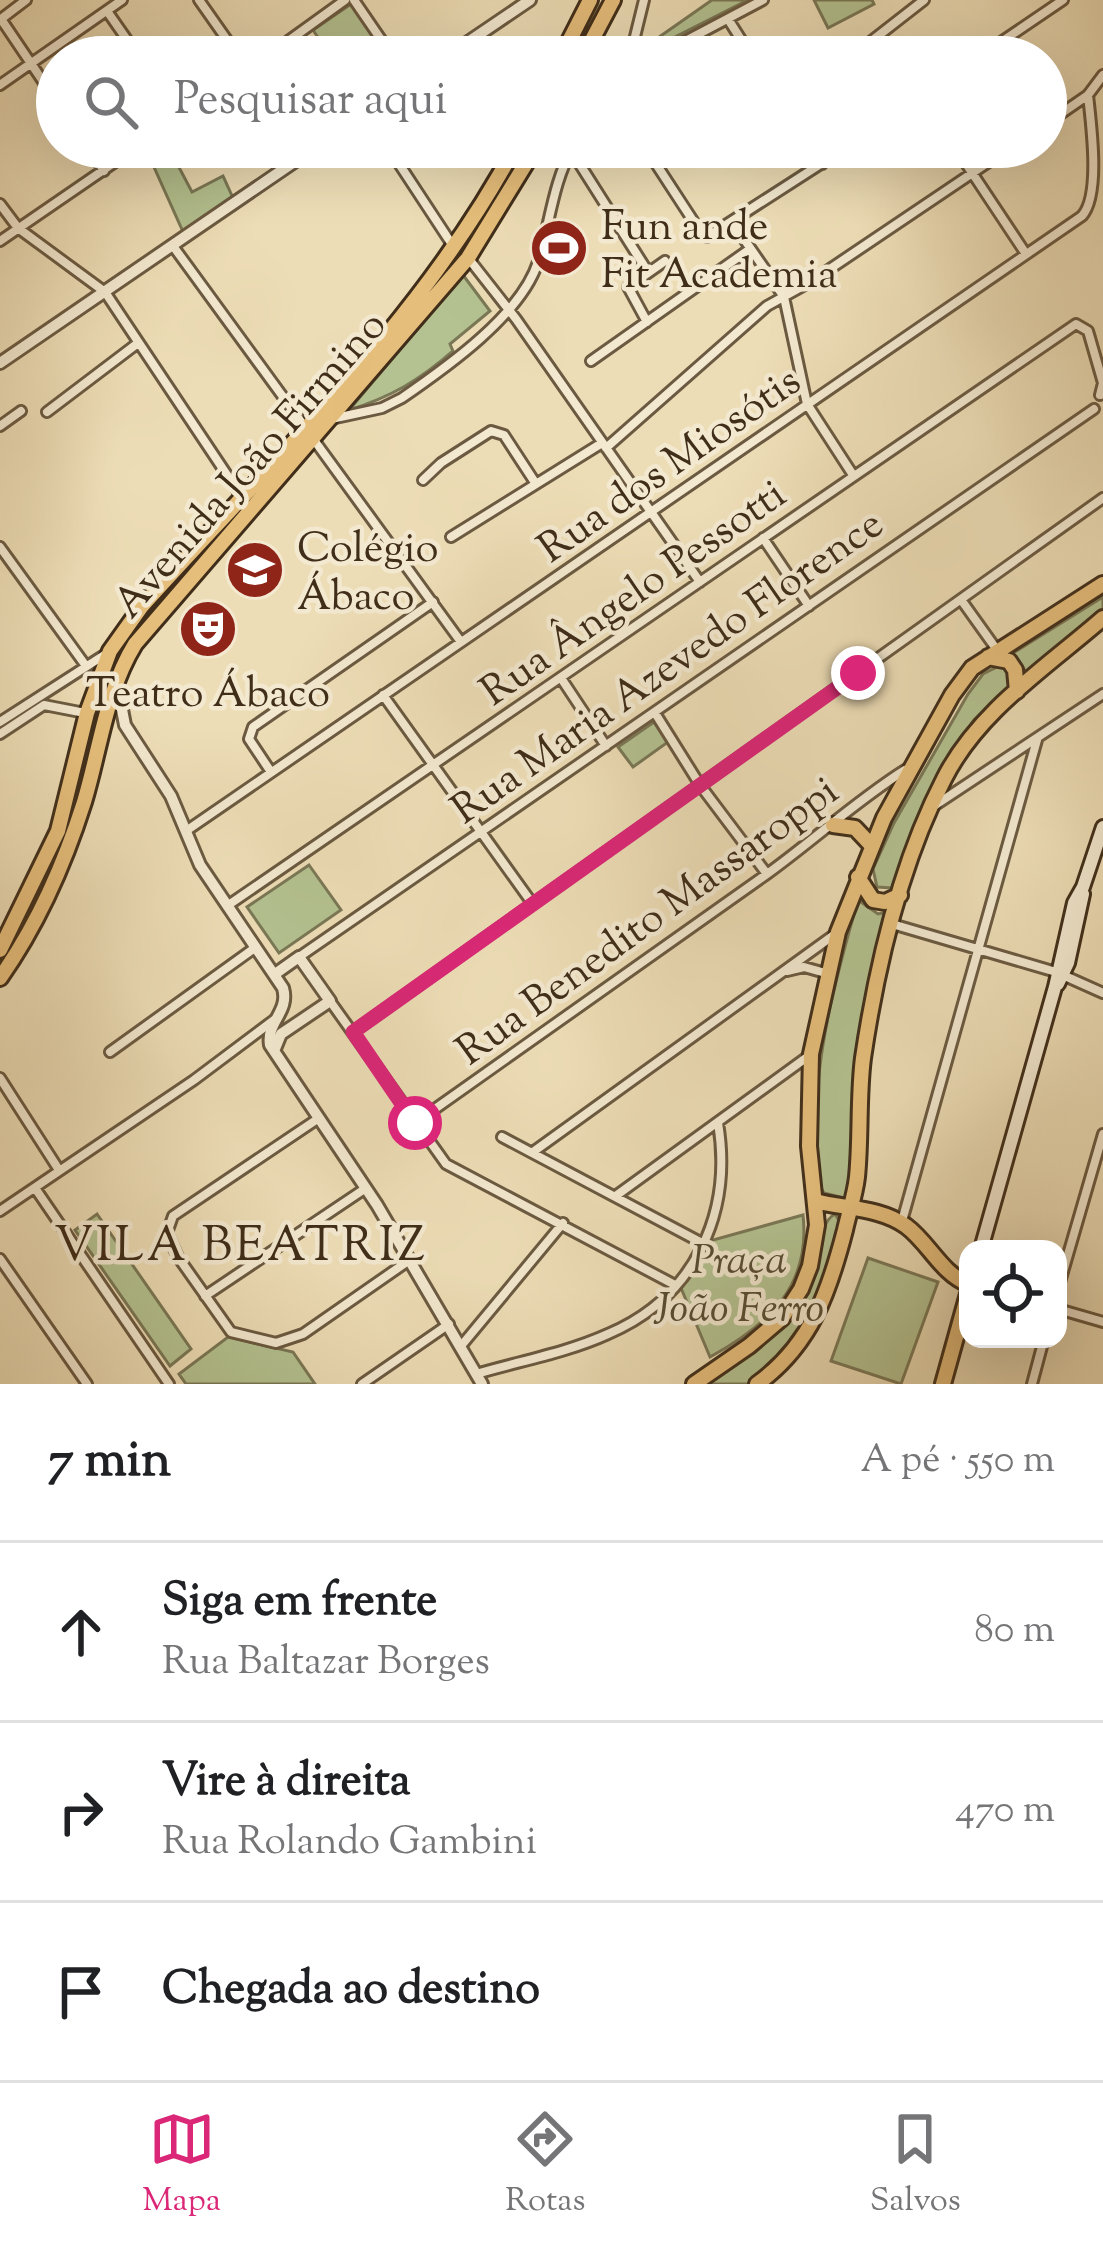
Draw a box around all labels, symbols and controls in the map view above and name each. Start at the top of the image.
search box [36,36,1067,168]
icon: search [78,69,144,135]
text: Pesquisar aqui [174,70,447,135]
place label: Fun ande Fit Academia [601,199,837,307]
sports icon: Fun ande Fit Academia [528,217,590,279]
street label: Avenida João Firmino [101,299,403,633]
street label: Rua dos Miosótis [527,354,814,580]
street label: Rua Ângelo Pessotti [470,467,800,723]
street label: Rua Maria Azevedo Florence [441,497,897,841]
place label: Colégio Ábaco [297,521,439,629]
school or university icon: Colégio Ábaco [224,539,286,601]
theatre icon: Teatro Ábaco [177,598,239,660]
route end [831,646,885,700]
place label: Teatro Ábaco [86,666,330,726]
street label: Rua Benedito Massaroppi [445,764,852,1082]
route start [388,1096,442,1150]
district label: VILA BEATRIZ [54,1214,428,1283]
park label: Praça João Ferro [653,1233,824,1341]
map controls [959,1240,1067,1348]
button: locate [959,1240,1067,1348]
text: 7 min [48,1426,171,1499]
text: A pé · 550 m [861,1434,1055,1490]
text: Siga em frente [162,1571,437,1636]
icon: ahead [48,1599,114,1665]
text: 80 m [974,1604,1055,1660]
text: Rua Baltazar Borges [162,1636,490,1692]
text: Vire à direita [162,1751,411,1816]
icon: right [48,1779,114,1845]
text: 470 m [955,1784,1055,1840]
text: Rua Rolando Gambini [162,1816,537,1872]
icon: arrive [48,1959,114,2025]
text: Chegada ao destino [162,1959,540,2024]
tab: Mapa [142,2106,221,2226]
tab: Rotas [505,2106,585,2226]
tab: Salvos [870,2106,961,2226]

